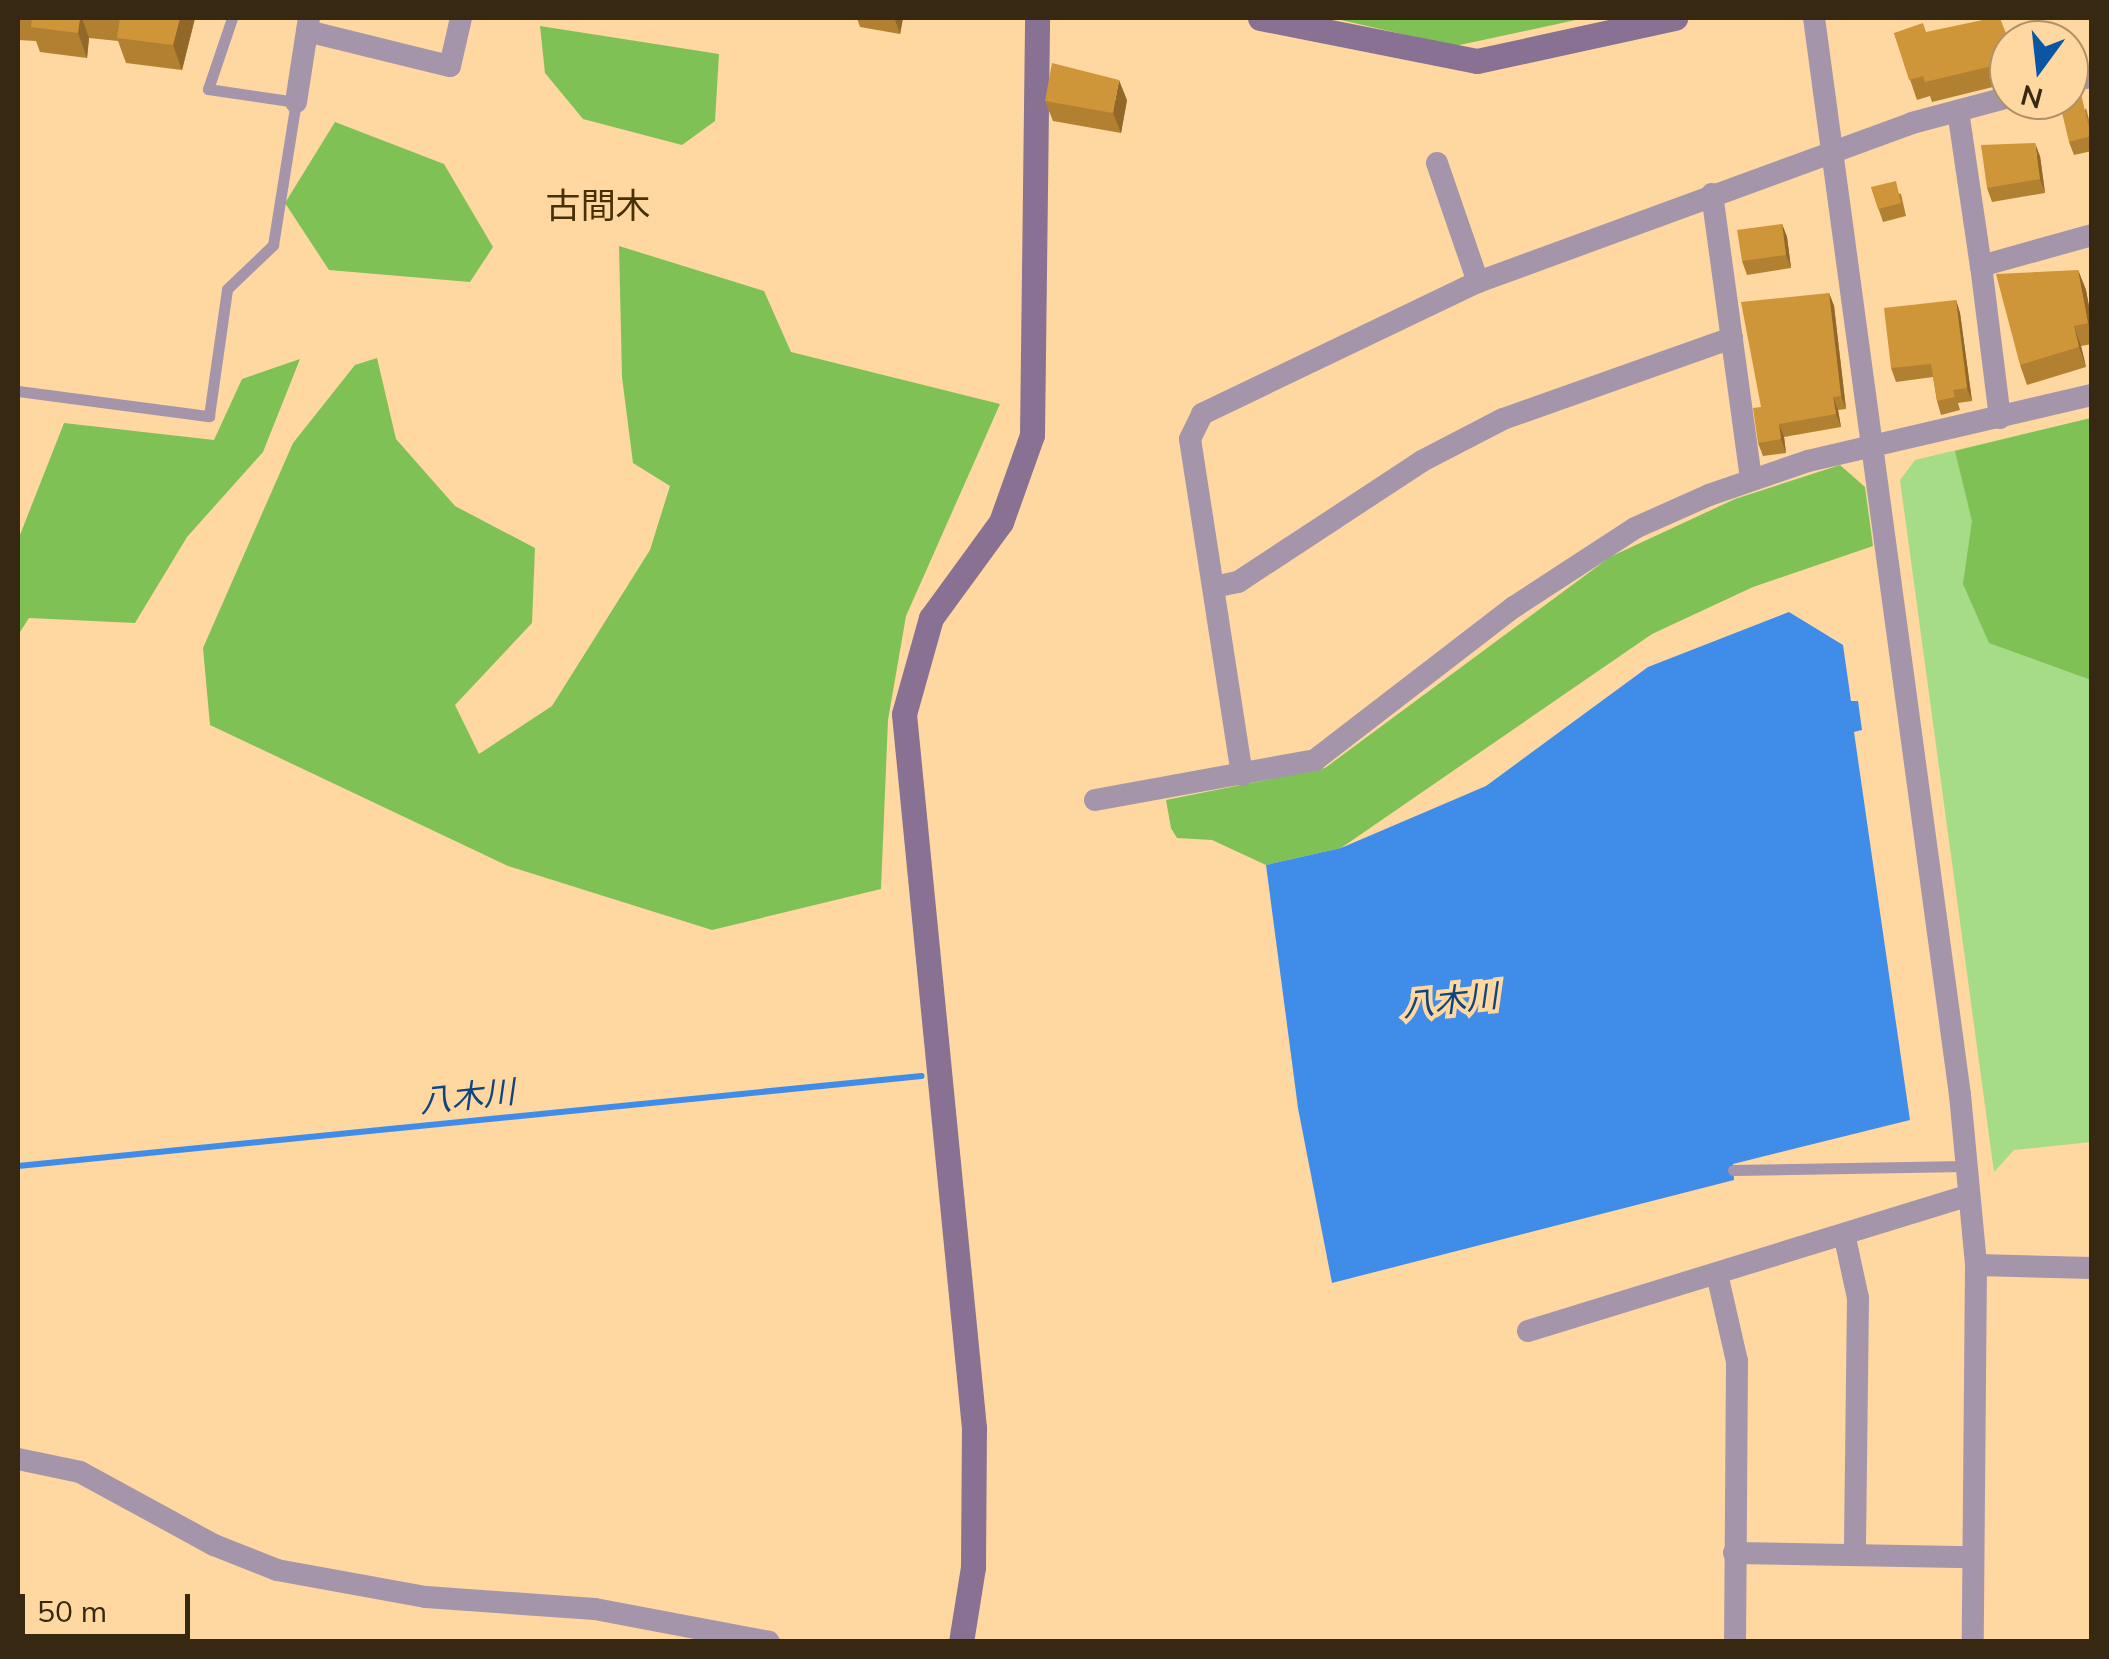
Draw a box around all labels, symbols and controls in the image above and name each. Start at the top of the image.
north arrow [1989,20,2089,120]
text: N [2017,78,2046,117]
district label: 古間木 [546,184,650,226]
water label: 八木川 [1400,976,1500,1024]
water label: 八木川 [417,1072,517,1120]
scale bar [25,1574,195,1636]
text: 50 m [37,1592,107,1630]

